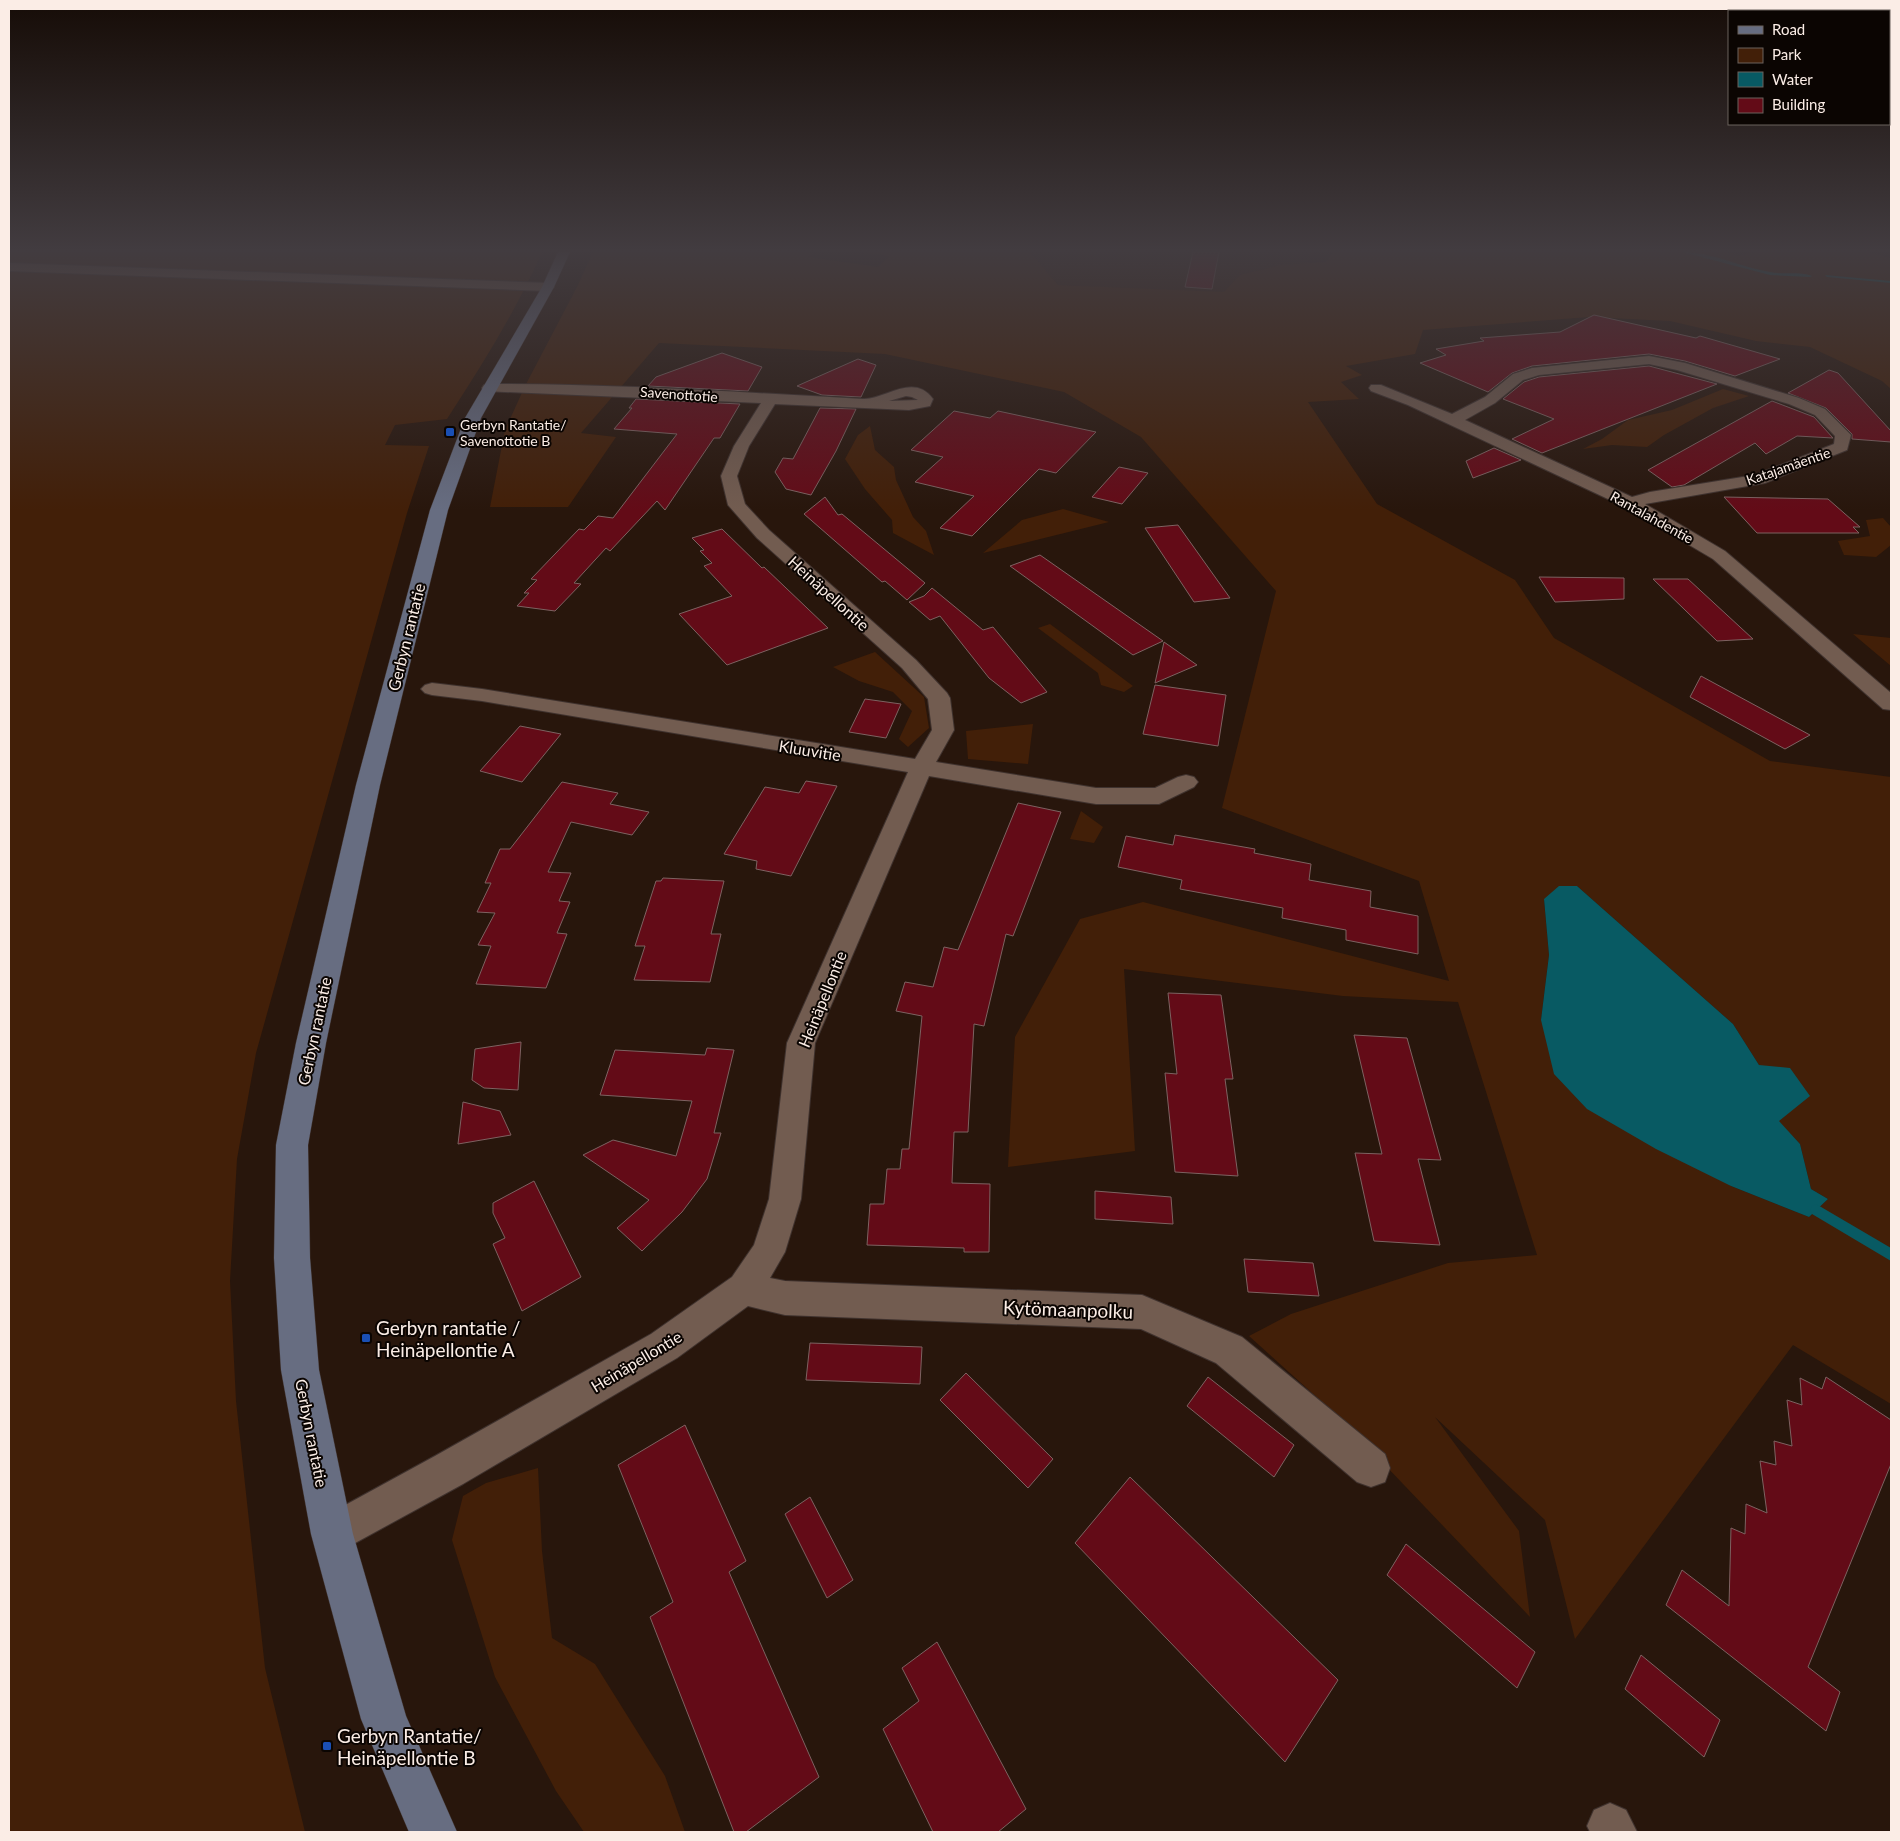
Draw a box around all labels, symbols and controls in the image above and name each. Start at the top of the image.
legend [1728,10,1890,125]
text: Road [1772,20,1805,38]
text: Park [1772,45,1802,63]
text: Water [1772,70,1813,88]
text: Building [1772,95,1825,113]
street label: Savenottotie [640,383,718,405]
place label: Gerbyn Rantatie/ Savenottotie B [460,416,566,449]
marker: Gerbyn Rantatie/ Savenottotie B [444,426,456,438]
street label: Katajamäentie [1744,444,1832,488]
street label: Rantalahdentie [1607,487,1697,547]
street label: Heinäpellontie [785,552,873,634]
street label: Gerbyn rantatie [383,581,429,693]
street label: Kluuvitie [778,736,842,764]
street label: Heinäpellontie [794,948,850,1050]
street label: Gerbyn rantatie [293,975,335,1087]
street label: Kytömaanpolku [1003,1295,1133,1323]
place label: Gerbyn rantatie / Heinäpellontie A [376,1316,520,1361]
street label: Heinäpellontie [587,1327,685,1395]
marker: Gerbyn rantatie / Heinäpellontie A [360,1332,372,1344]
street label: Gerbyn rantatie [292,1377,332,1489]
place label: Gerbyn Rantatie/ Heinäpellontie B [337,1724,482,1769]
marker: Gerbyn Rantatie/ Heinäpellontie B [321,1740,333,1752]

